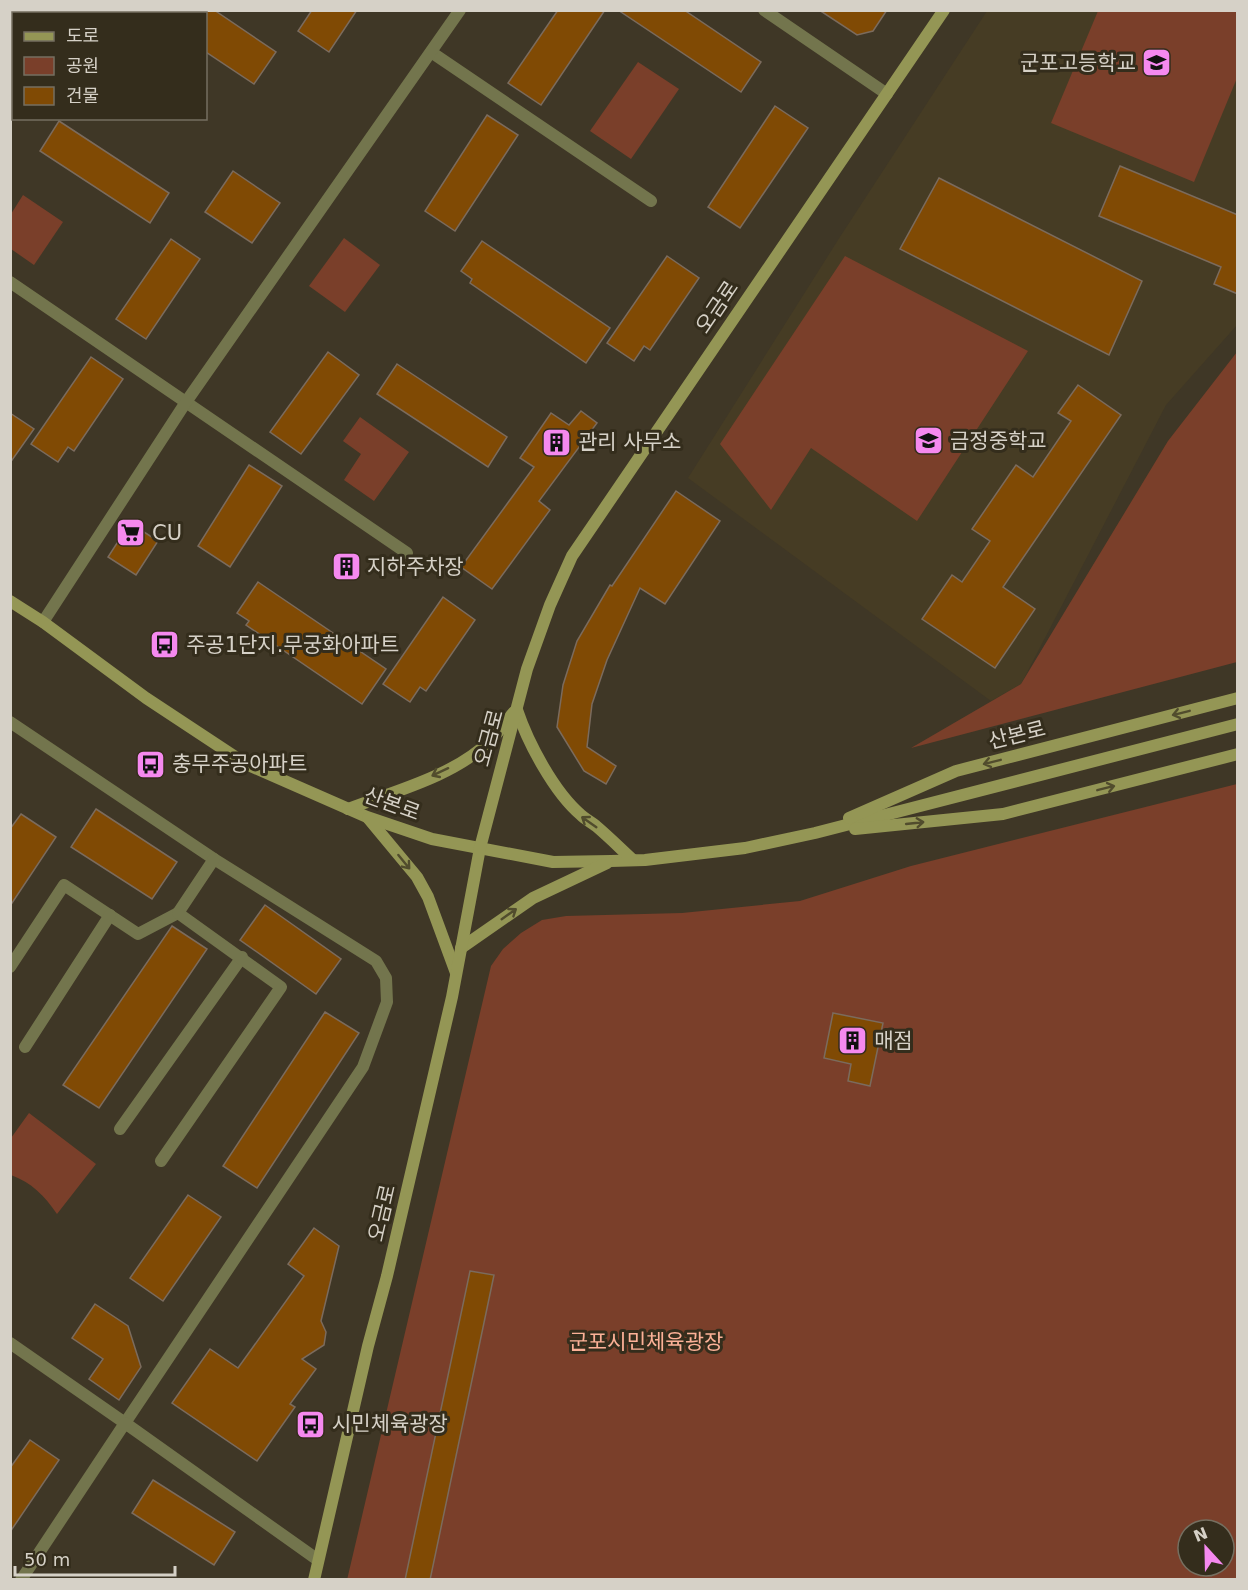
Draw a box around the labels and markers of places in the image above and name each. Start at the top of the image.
school or university icon: 군포고등학교 [1141,47,1173,79]
place label: 군포고등학교 [1020,51,1136,75]
school or university icon: 금정중학교 [913,425,945,457]
building icon: 관리 사무소 [541,426,573,458]
place label: 금정중학교 [950,429,1047,453]
place label: 관리 사무소 [578,430,681,454]
supermarket icon: CU [115,517,147,549]
place label: CU [152,521,182,545]
building icon: 지하주차장 [330,551,362,583]
place label: 지하주차장 [367,555,464,579]
bus stop icon: 주공1단지.무궁화아파트 [149,629,181,661]
place label: 주공1단지.무궁화아파트 [186,633,399,657]
bus stop icon: 충무주공아파트 [135,748,167,780]
place label: 충무주공아파트 [172,752,307,776]
building icon: 매점 [837,1025,869,1057]
place label: 매점 [874,1029,913,1053]
bus stop icon: 시민체육광장 [295,1408,327,1440]
place label: 시민체육광장 [332,1412,448,1436]

